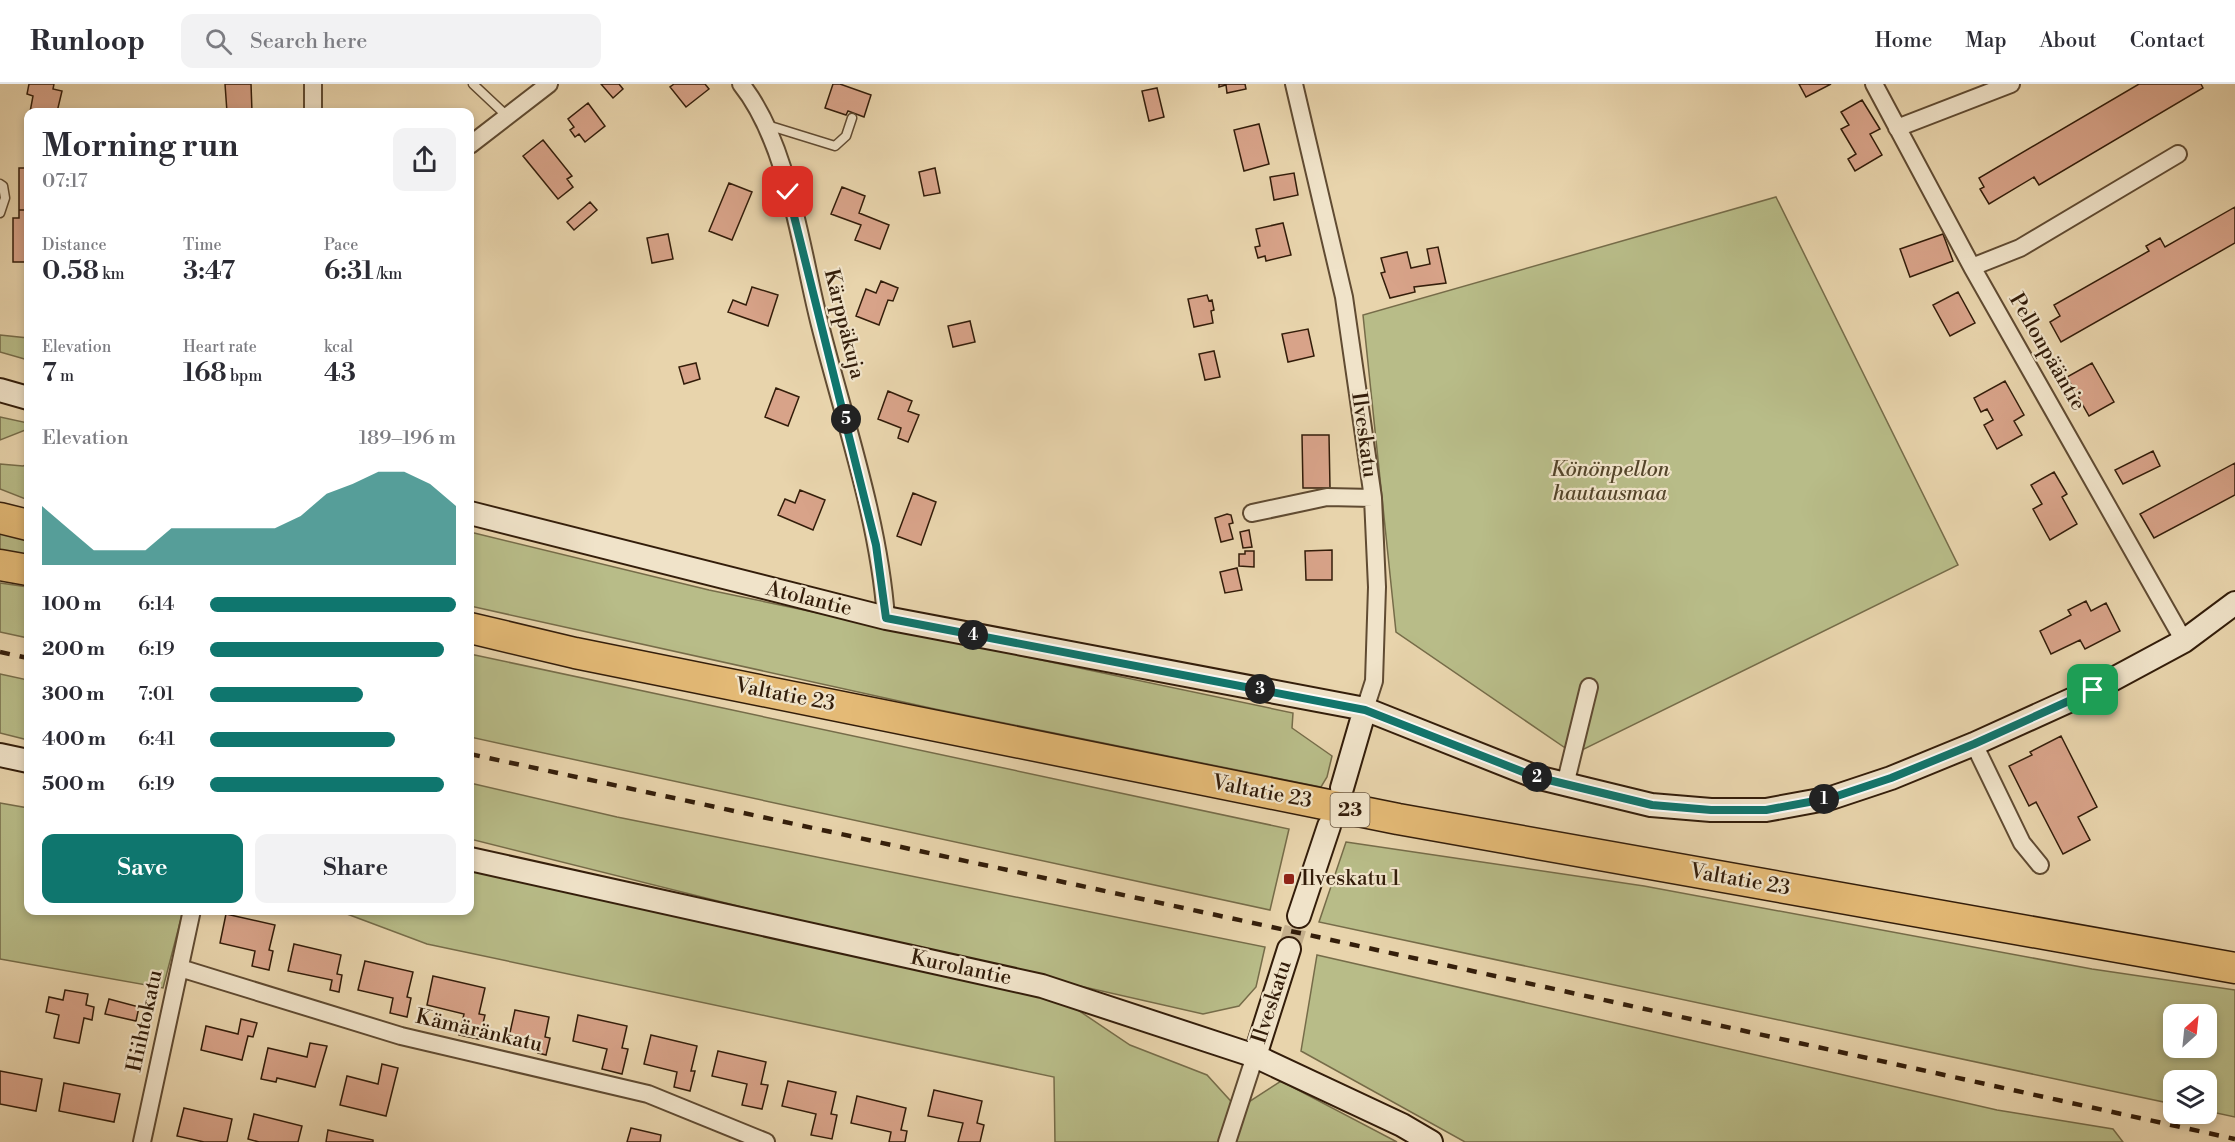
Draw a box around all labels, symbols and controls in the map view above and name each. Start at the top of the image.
search box [181,14,601,68]
text: Runloop [30,24,145,59]
icon: search [202,25,235,58]
text: Search here [250,28,367,55]
text: Home [1875,28,1932,54]
text: Map [1965,28,2007,54]
text: About [2040,28,2097,54]
text: Contact [2130,28,2205,54]
text: Morning run [42,126,239,167]
button: share [393,128,456,191]
pin [762,166,813,217]
text: 07:17 [42,169,88,194]
icon: check [771,175,804,208]
text: Distance [42,235,107,255]
text: Time [183,235,222,255]
text: Pace [324,235,358,255]
text: 0.58 [42,255,99,287]
text: 3:47 [183,255,235,287]
text: 6:31 [324,255,374,287]
text: km [99,264,125,284]
text: /km [374,264,402,284]
street label: Kärppäkuja [818,266,870,382]
street label: Pellonpääntie [2003,289,2091,415]
text: Elevation [42,337,111,357]
text: Heart rate [183,337,257,357]
text: kcal [324,337,353,357]
text: 7 [42,357,57,389]
text: 168 [183,357,227,389]
text: 43 [324,357,356,389]
text: m [57,366,74,386]
text: bpm [227,366,262,386]
street label: Ilveskatu [1345,391,1383,479]
pin: 5 [831,404,861,434]
text: 5 [841,409,851,429]
text: Elevation [42,426,129,451]
text: 189–196 m [359,426,456,451]
park label: Könönpellon hautausmaa [1550,457,1670,507]
street label: Atolantie [762,576,855,622]
text: 100 m [42,592,101,617]
text: 6:14 [138,592,174,617]
pin: 4 [958,620,988,650]
text: 4 [968,625,978,645]
text: 200 m [42,637,105,662]
text: 6:19 [138,637,175,662]
pin [2067,664,2118,715]
street label: Valtatie 23 [732,672,837,717]
icon: arrive [2076,673,2109,706]
pin: 3 [1245,674,1275,704]
text: 3 [1255,679,1265,699]
text: 300 m [42,682,105,707]
text: 7:01 [138,682,174,707]
text: 400 m [42,727,106,752]
text: 6:41 [138,727,175,752]
pin: 2 [1522,762,1552,792]
text: 2 [1532,767,1542,787]
street label: Valtatie 23 [1209,769,1314,814]
text: 500 m [42,772,105,797]
text: 6:19 [138,772,175,797]
pin: 1 [1809,784,1839,814]
text: 1 [1820,789,1828,809]
road number: 23 [1330,793,1370,827]
button: Save [42,834,243,903]
button: Share [255,834,456,903]
street label: Valtatie 23 [1687,858,1792,902]
place label: Ilveskatu 1 [1301,866,1400,892]
marker: Ilveskatu 1 [1282,872,1296,886]
street label: Kurolantie [908,945,1014,991]
street label: Ilveskatu [1246,957,1298,1047]
street label: Hiihtokatu [121,967,169,1074]
street label: Kämäränkatu [413,1004,545,1058]
north arrow [2163,1004,2217,1058]
map controls [2163,1004,2217,1124]
button: layers [2163,1070,2217,1124]

